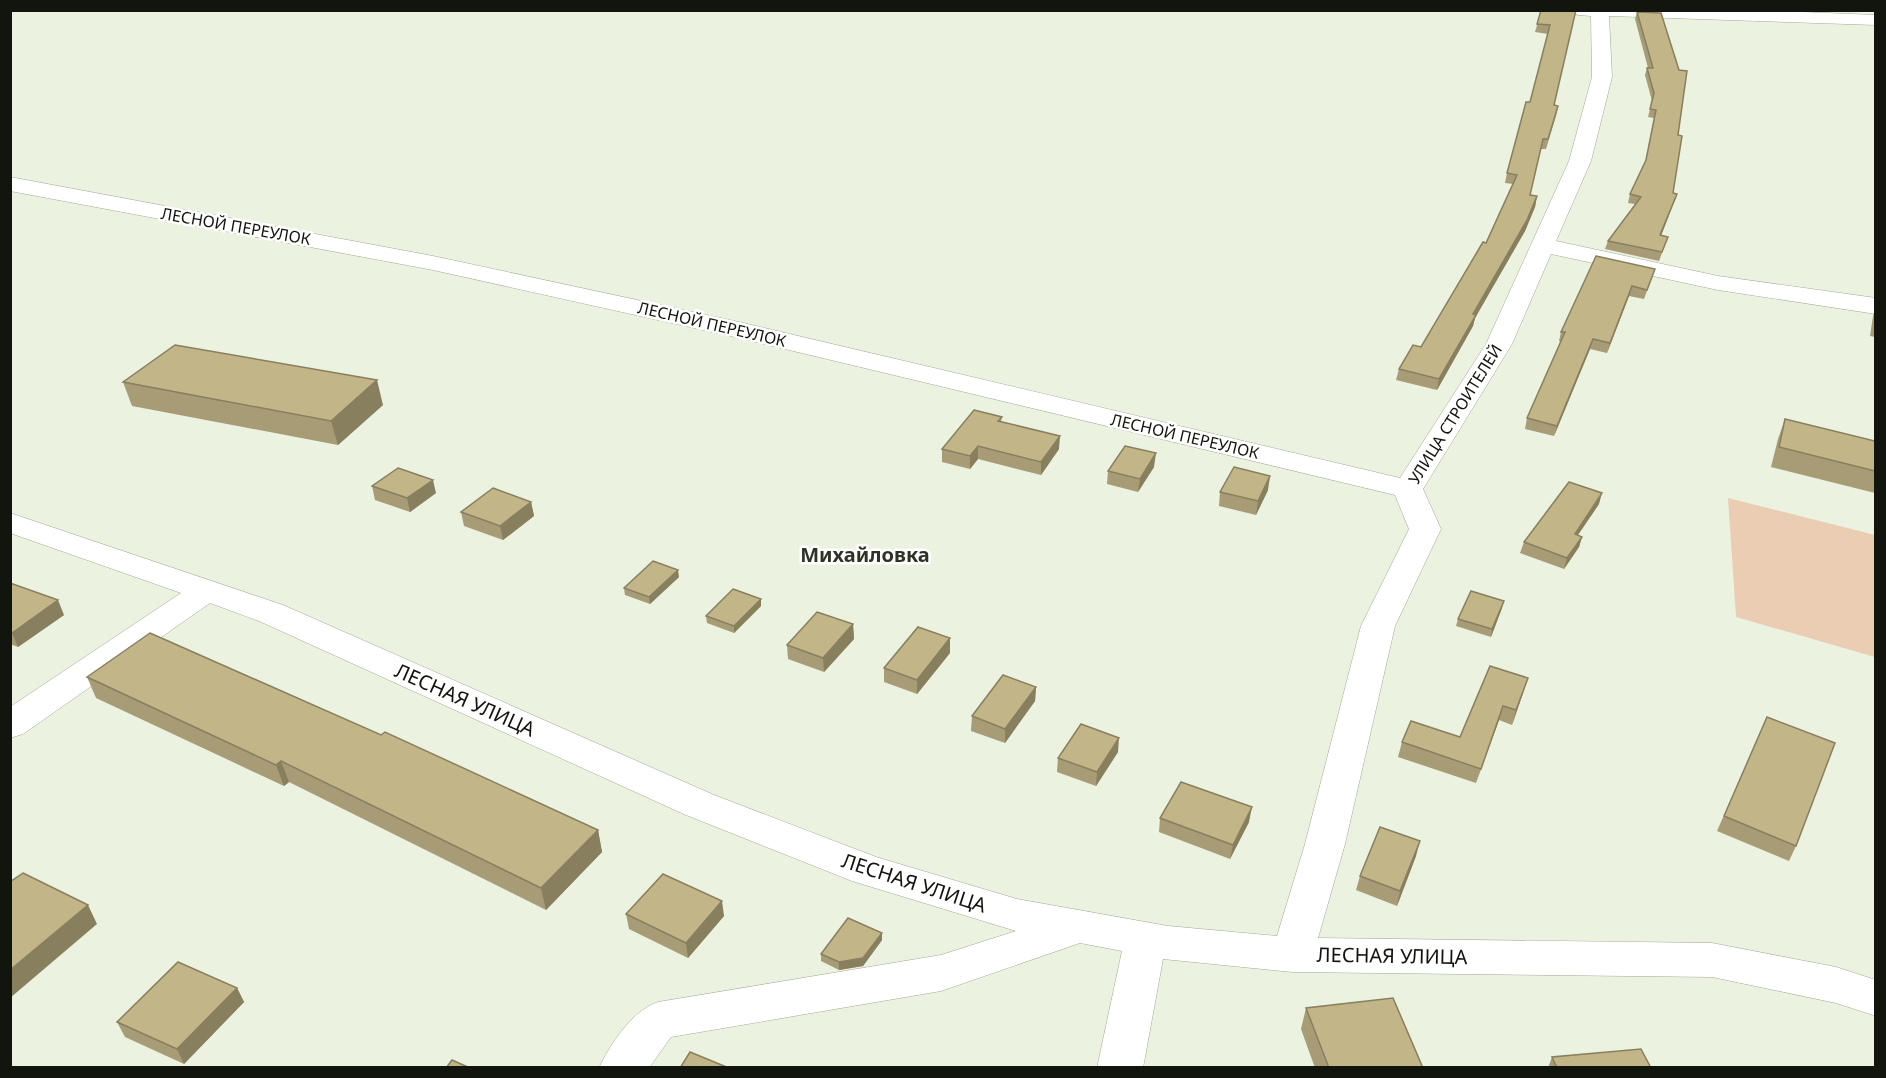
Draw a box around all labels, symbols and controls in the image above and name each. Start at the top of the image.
street label: ЛЕСНОЙ ПЕРЕУЛОК [159,202,313,250]
street label: ЛЕСНОЙ ПЕРЕУЛОК [636,296,788,352]
street label: УЛИЦА СТРОИТЕЛЕЙ [1403,340,1507,488]
street label: ЛЕСНОЙ ПЕРЕУЛОК [1109,408,1261,464]
district label: Михайловка [800,541,930,568]
street label: ЛЕСНАЯ УЛИЦА [391,657,540,743]
street label: ЛЕСНАЯ УЛИЦА [838,846,990,919]
street label: ЛЕСНАЯ УЛИЦА [1316,941,1468,970]

